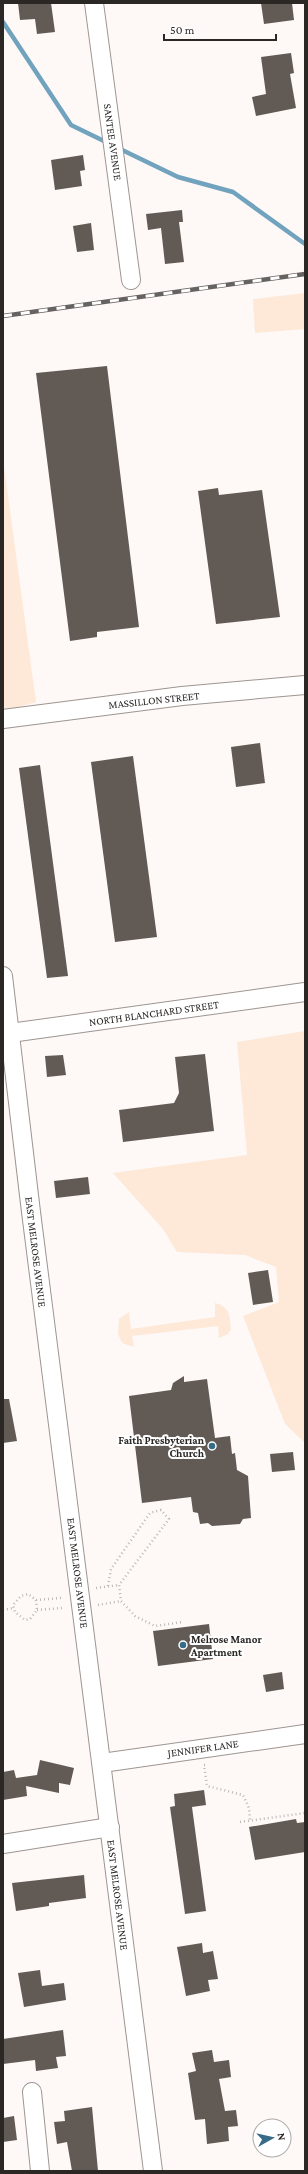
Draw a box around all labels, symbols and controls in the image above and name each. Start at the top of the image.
scale bar [164,16,276,42]
text: 50 m [170,23,195,37]
street label: SANTEE AVENUE [102,103,124,181]
street label: MASSILLON STREET [108,689,200,711]
street label: NORTH BLANCHARD STREET [88,998,220,1028]
street label: EAST MELROSE AVENUE [23,1196,49,1308]
place label: Faith Presbyterian Church [118,1434,205,1459]
marker: Faith Presbyterian Church [207,1441,217,1451]
street label: EAST MELROSE AVENUE [65,1517,91,1629]
place label: Melrose Manor Apartment [190,1633,262,1658]
marker: Melrose Manor Apartment [178,1640,188,1650]
street label: JENNIFER LANE [166,1737,239,1760]
street label: EAST MELROSE AVENUE [105,1839,131,1951]
north arrow [252,2118,292,2158]
text: N [275,2132,288,2142]

